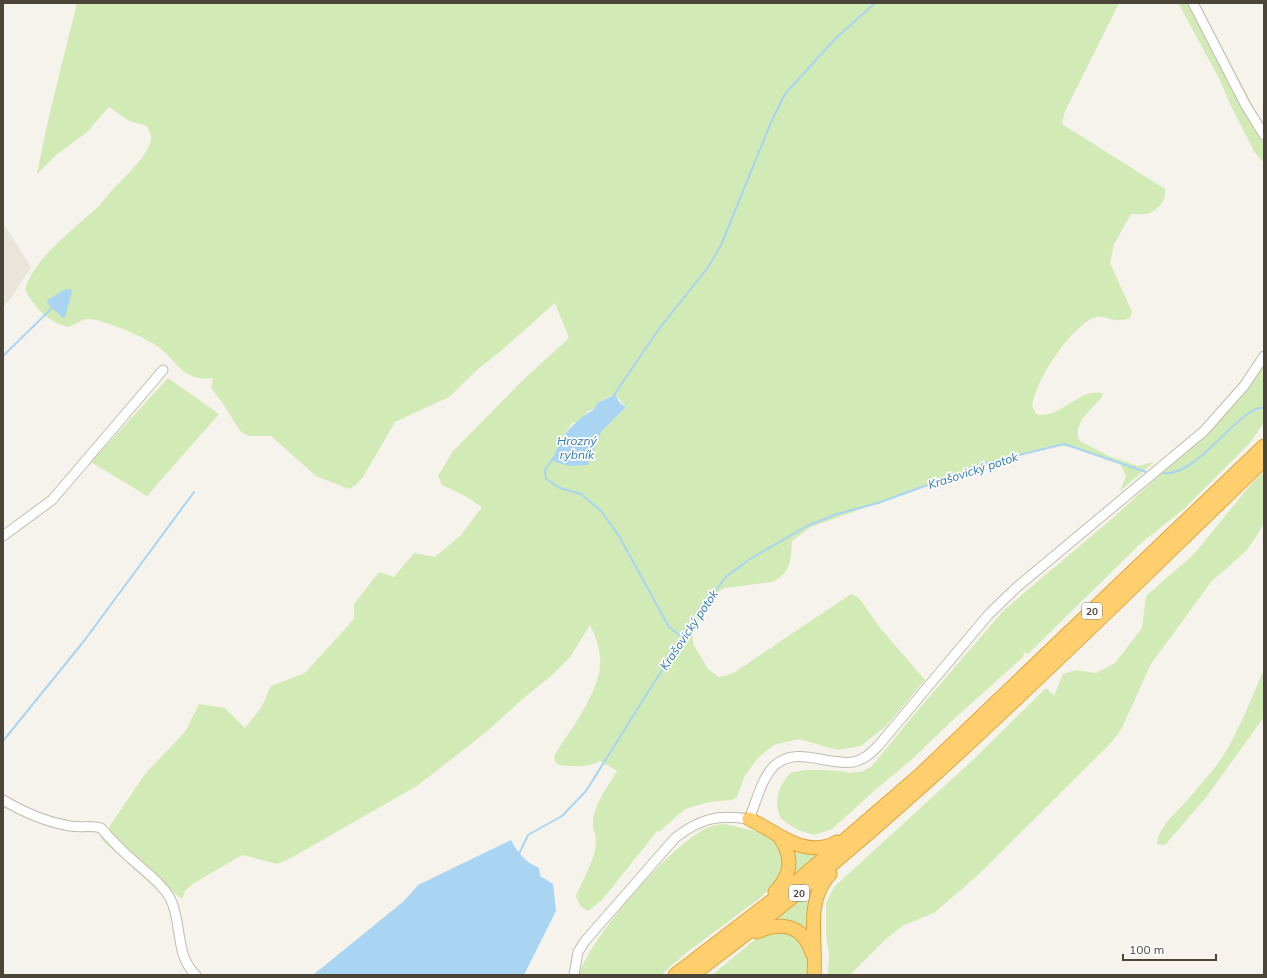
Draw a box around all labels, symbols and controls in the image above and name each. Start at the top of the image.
water label: Hrozný rybník [557,433,598,462]
water label: Krašovický potok [926,449,1020,492]
water label: Krašovický potok [656,586,721,673]
road number: 20 [1082,603,1102,619]
road number: 20 [789,885,809,901]
scale bar [1123,936,1216,962]
text: 100 m [1129,942,1164,957]

